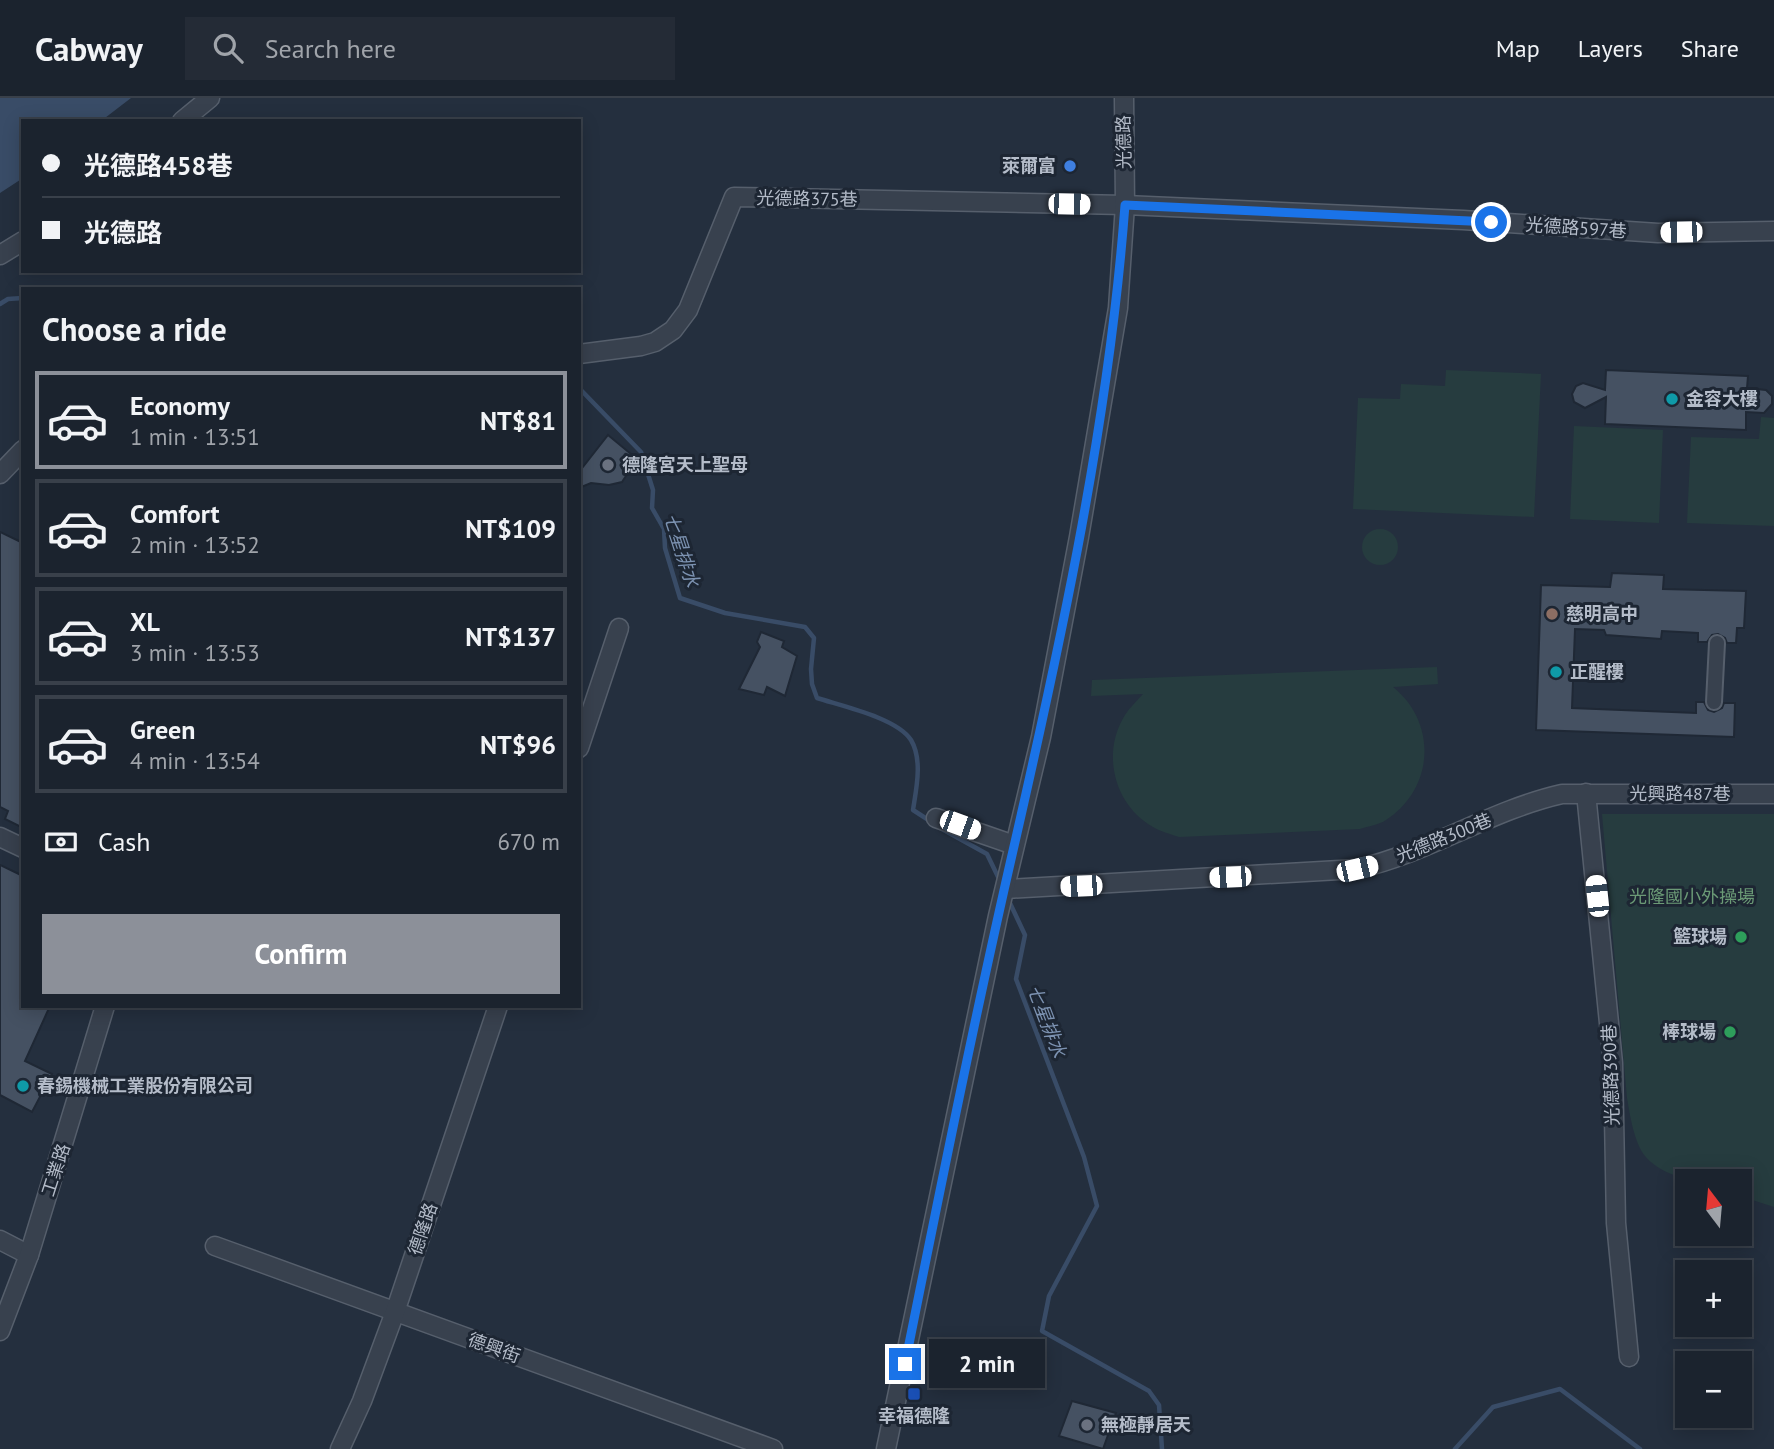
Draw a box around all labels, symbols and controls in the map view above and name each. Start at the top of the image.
search box [185,17,675,80]
text: Cabway [35,27,143,70]
icon: search [209,29,247,67]
text: Search here [265,32,396,65]
text: Map [1496,33,1540,64]
text: Layers [1578,33,1643,64]
text: Share [1681,33,1739,64]
street label: 光德路 [1112,115,1135,169]
text: 光德路458巷 [84,149,232,182]
place label: 萊爾富 [1002,154,1056,177]
marker: 萊爾富 [1062,158,1078,174]
street label: 光德路375巷 [756,186,858,211]
car [1048,193,1091,215]
route start [1475,206,1507,238]
street label: 光德路597巷 [1525,212,1627,243]
text: 光德路 [84,216,162,249]
car [1660,221,1703,243]
text: Choose a ride [42,308,227,350]
place label: 金容大樓 [1686,387,1758,410]
icon: car [46,389,109,452]
text: Economy [130,389,230,422]
marker: 金容大樓 [1664,391,1680,407]
text: NT$81 [480,404,556,437]
text: 1 min · 13:51 [130,422,260,451]
place label: 德隆宮天上聖母 [622,453,748,476]
marker: 德隆宮天上聖母 [600,457,616,473]
icon: car [46,497,109,560]
text: Comfort [130,497,220,530]
water label: 七星排水 [659,510,705,591]
text: NT$109 [465,512,556,545]
text: 2 min · 13:52 [130,530,260,559]
place label: 慈明高中 [1566,602,1638,625]
icon: car [46,605,109,668]
text: XL [130,605,160,638]
marker: 慈明高中 [1544,606,1560,622]
text: NT$137 [465,620,556,653]
text: 3 min · 13:53 [130,638,260,667]
place label: 正醒樓 [1570,660,1624,683]
marker: 正醒樓 [1548,664,1564,680]
icon: car [46,713,109,776]
text: Green [130,713,195,746]
text: NT$96 [480,728,556,761]
text: 4 min · 13:54 [130,746,260,775]
street label: 光興路487巷 [1629,782,1731,805]
car [937,808,984,842]
street label: 光德路300巷 [1392,808,1495,867]
icon: cash [42,823,80,861]
text: Cash [98,825,150,858]
text: 670 m [498,827,560,856]
car [1335,854,1380,884]
car [1209,866,1252,888]
car [1585,874,1610,918]
car [1060,875,1103,897]
park label: 光隆國小外操場 [1629,885,1755,908]
button: Confirm [42,914,560,994]
place label: 籃球場 [1673,925,1727,948]
marker: 籃球場 [1733,929,1749,945]
water label: 七星排水 [1022,981,1072,1062]
place label: 棒球場 [1662,1020,1716,1043]
street label: 光德路390巷 [1597,1024,1624,1126]
marker: 棒球場 [1722,1024,1738,1040]
place label: 春錫機械工業股份有限公司 [37,1074,253,1097]
marker: 春錫機械工業股份有限公司 [15,1078,31,1094]
street label: 工業路 [36,1141,75,1199]
north arrow [1675,1169,1752,1246]
map controls [1675,1169,1752,1428]
street label: 德隆路 [403,1200,442,1258]
button: + [1675,1260,1752,1337]
street label: 德興街 [465,1327,523,1368]
callout: 2 min [930,1340,1045,1388]
route end [889,1348,921,1380]
text: 2 min [959,1349,1015,1378]
button: − [1675,1351,1752,1428]
marker: 幸福德隆 [906,1386,922,1402]
place label: 幸福德隆 [878,1404,950,1427]
place label: 無極靜居天 [1101,1413,1191,1436]
marker: 無極靜居天 [1079,1417,1095,1433]

